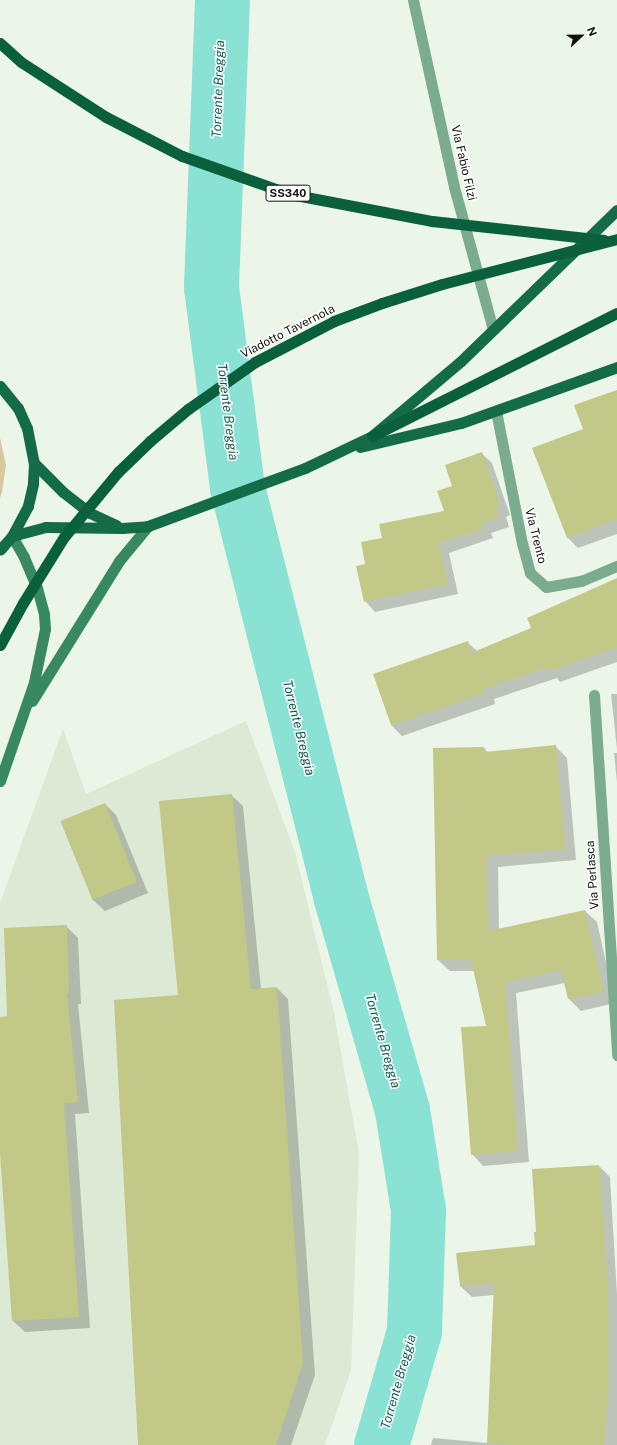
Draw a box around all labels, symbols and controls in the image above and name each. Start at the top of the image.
north arrow [561,16,601,56]
text: N [585,25,599,38]
water label: Torrente Breggia [209,40,229,138]
street label: Via Fabio Filzi [447,124,479,202]
road number: SS340 [265,184,311,202]
street label: Viadotto Tavernola [238,302,338,362]
water label: Torrente Breggia [213,362,241,462]
street label: Via Trento [521,507,549,565]
water label: Torrente Breggia [279,679,317,777]
street label: Via Perlasca [583,840,603,910]
water label: Torrente Breggia [361,992,403,1090]
water label: Torrente Breggia [378,1333,420,1431]

